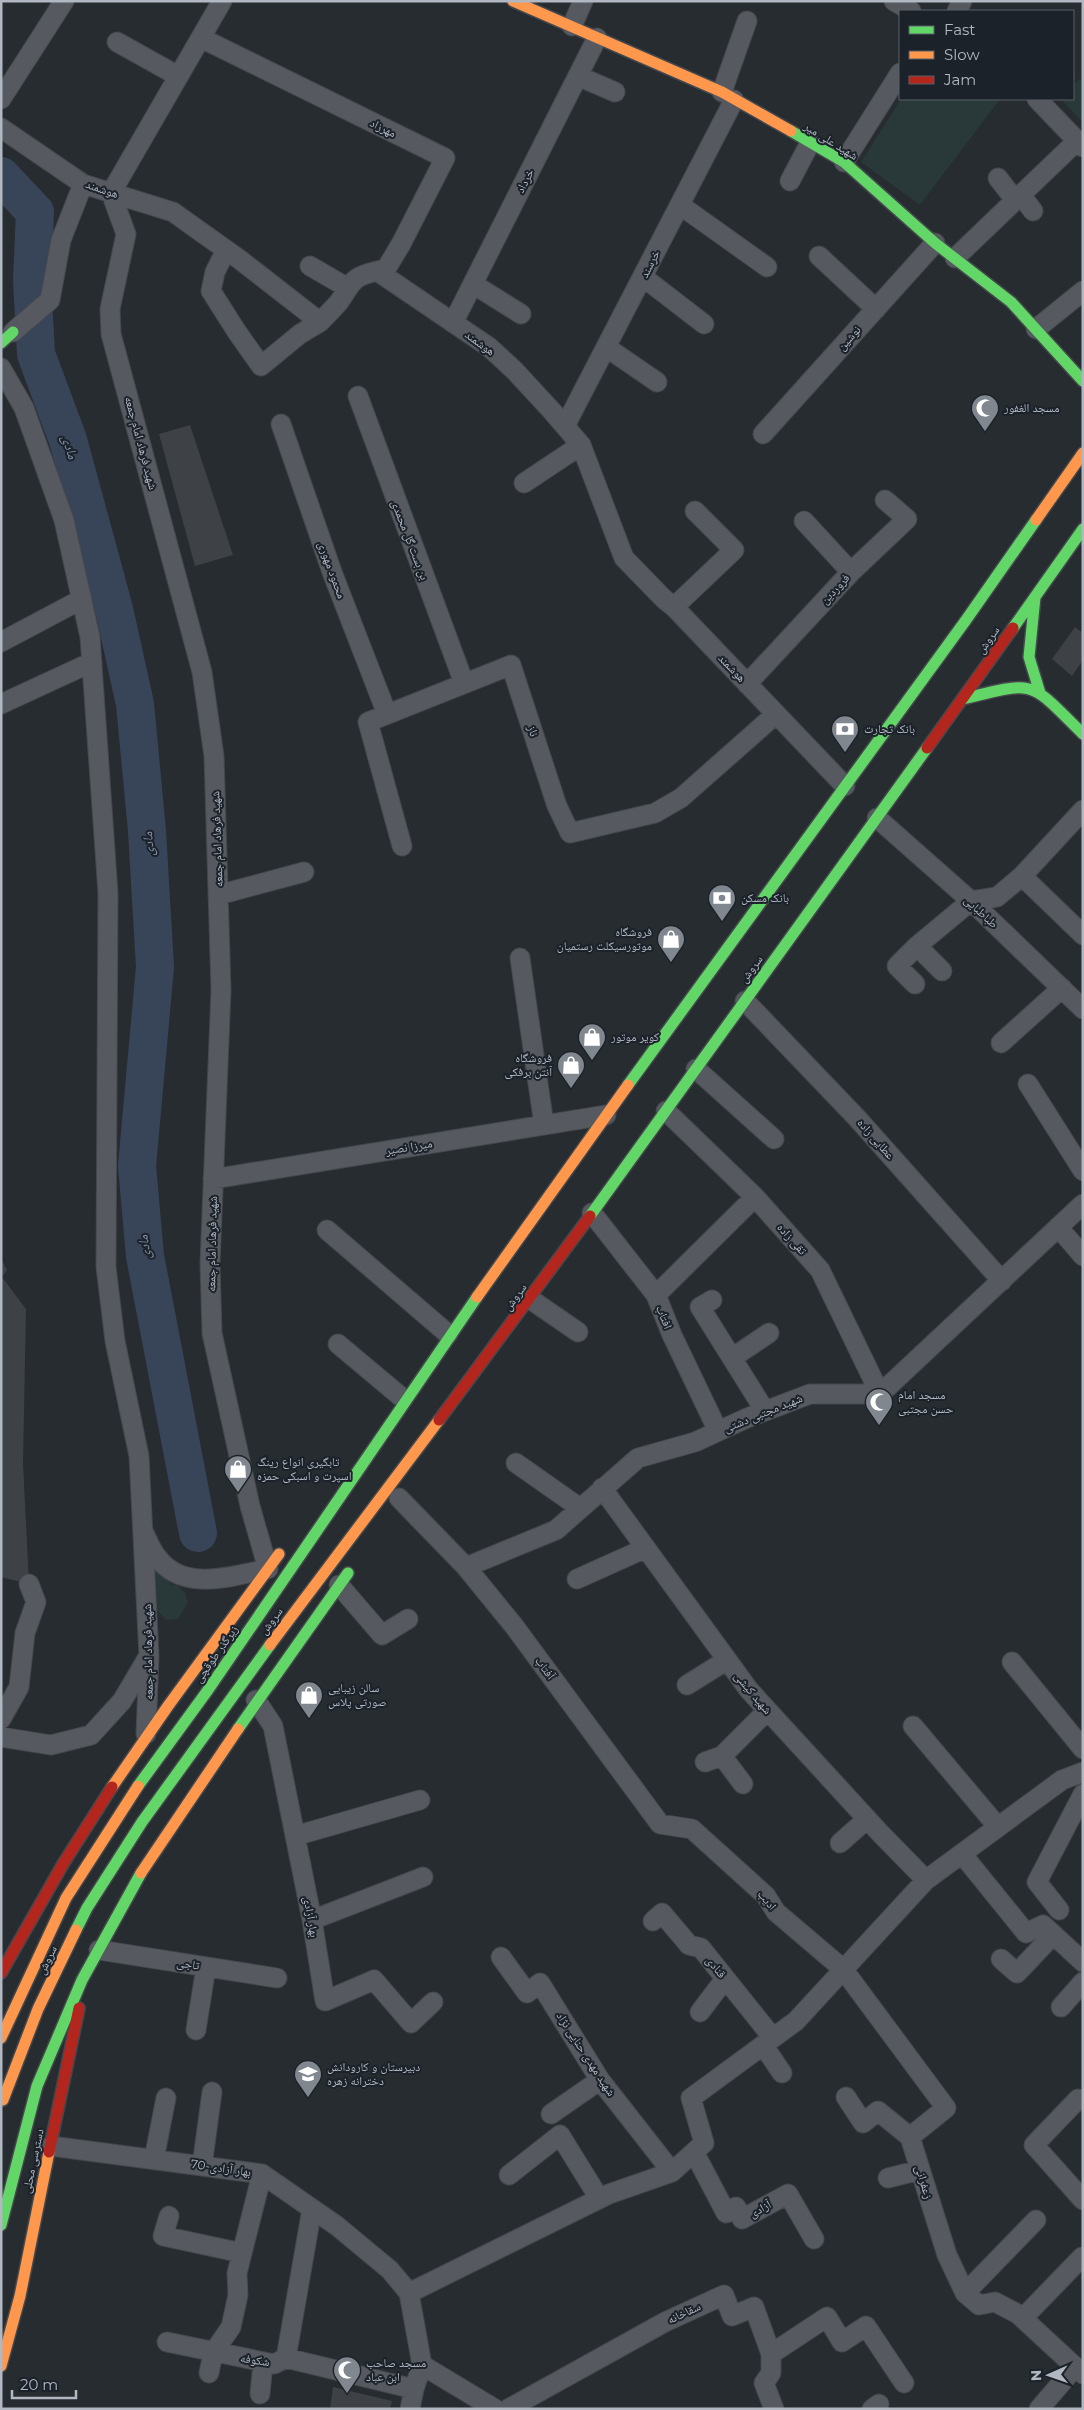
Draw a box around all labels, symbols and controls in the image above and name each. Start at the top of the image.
legend [899,10,1074,100]
text: Fast [944,20,975,39]
text: Slow [944,45,980,64]
text: Jam [943,70,976,89]
street label: مهرزاد [368,115,399,140]
street label: شهید علی میر [801,118,861,163]
street label: خرداد [512,166,537,195]
street label: هوشمند [84,176,121,201]
street label: خرسند [636,247,663,280]
street label: نوشین [834,322,864,353]
street label: هوشمند [462,327,498,359]
mosque icon: مسجد الغفور [970,393,1000,432]
street label: شهید فرهاد امام جمعه [121,395,161,492]
place label: مسجد الغفور [1003,400,1060,415]
water label: مادی [58,433,82,462]
street label: بن بست گل محمدی [388,498,433,582]
street label: محمود مهوری [315,539,350,601]
street label: فروردین [817,570,853,607]
street label: سروش [973,623,1003,657]
street label: هوشمند [715,650,749,685]
bank icon: بانک تجارت [830,714,860,753]
place label: بانک تجارت [864,721,915,736]
street label: ناز [524,722,542,738]
street label: شهید فرهاد امام جمعه [207,791,227,887]
water label: مادی [138,831,158,857]
bank icon: بانک مسکن [707,883,737,922]
place label: بانک مسکن [741,890,789,905]
street label: طباطبایی [961,892,1002,932]
place label: فروشگاه موتورسیکلت رستمیان [557,924,652,953]
shop icon: فروشگاه موتورسیکلت رستمیان [656,924,686,963]
street label: سروش [736,952,766,985]
shop icon: کویر موتور [577,1022,607,1061]
place label: کویر موتور [610,1029,659,1044]
place label: فروشگاه آنتن برفکی [504,1050,553,1079]
shop icon: فروشگاه آنتن برفکی [556,1050,586,1089]
street label: عطایی زاده [854,1115,898,1162]
street label: میرزا نصیر [384,1135,433,1158]
street label: شهید فرهاد امام جمعه [203,1196,221,1292]
street label: تقی زاده [774,1220,811,1258]
water label: مادی [134,1233,154,1260]
street label: سروش [500,1280,530,1313]
street label: افتاب [653,1303,676,1331]
mosque icon: مسجد امام حسن مجتبی [864,1387,894,1426]
place label: مسجد امام حسن مجتبی [898,1387,954,1416]
street label: شهید مجتبی دشتی [721,1390,805,1436]
shop icon: تابگیری انواع رینگ اسپرت و اسبکی حمزه [223,1454,253,1493]
place label: تابگیری انواع رینگ اسپرت و اسبکی حمزه [257,1454,352,1483]
street label: شهید فرهاد امام جمعه [139,1604,157,1700]
street label: سروش [255,1604,286,1637]
street label: زیرگذر طوقچی [190,1622,241,1686]
street label: آفتاب [532,1653,559,1683]
street label: شهید کیشی [731,1668,776,1717]
shop icon: سالن زیبایی صورتی پلاس [294,1680,324,1719]
place label: سالن زیبایی صورتی پلاس [328,1680,387,1709]
street label: ادیب [754,1887,780,1913]
street label: بهار آزادی [300,1895,322,1939]
street label: سروش [33,1943,60,1977]
street label: قنادی [703,1953,730,1981]
street label: تاجی [176,1954,201,1973]
street label: شهید مهدی حنایی نژاد [553,2009,619,2099]
school or university icon: دبیرستان و کارودانش دخترانه زهره [293,2059,323,2098]
place label: دبیرستان و کارودانش دخترانه زهره [327,2059,420,2088]
street label: دسترسی محلی [18,2127,47,2195]
street label: 70-بهار آزادی [190,2156,252,2180]
street label: زعفرانی [912,2163,937,2201]
street label: آزادی [746,2196,774,2221]
street label: سقاخانه [665,2298,703,2327]
street label: شکوفه [239,2350,271,2369]
north arrow [1024,2350,1074,2400]
mosque icon: مسجد صاحب ابن عباد [332,2355,362,2394]
place label: مسجد صاحب ابن عباد [366,2355,426,2384]
scale bar [12,2368,76,2400]
text: N [1027,2369,1045,2381]
text: 20 m [20,2375,58,2394]

